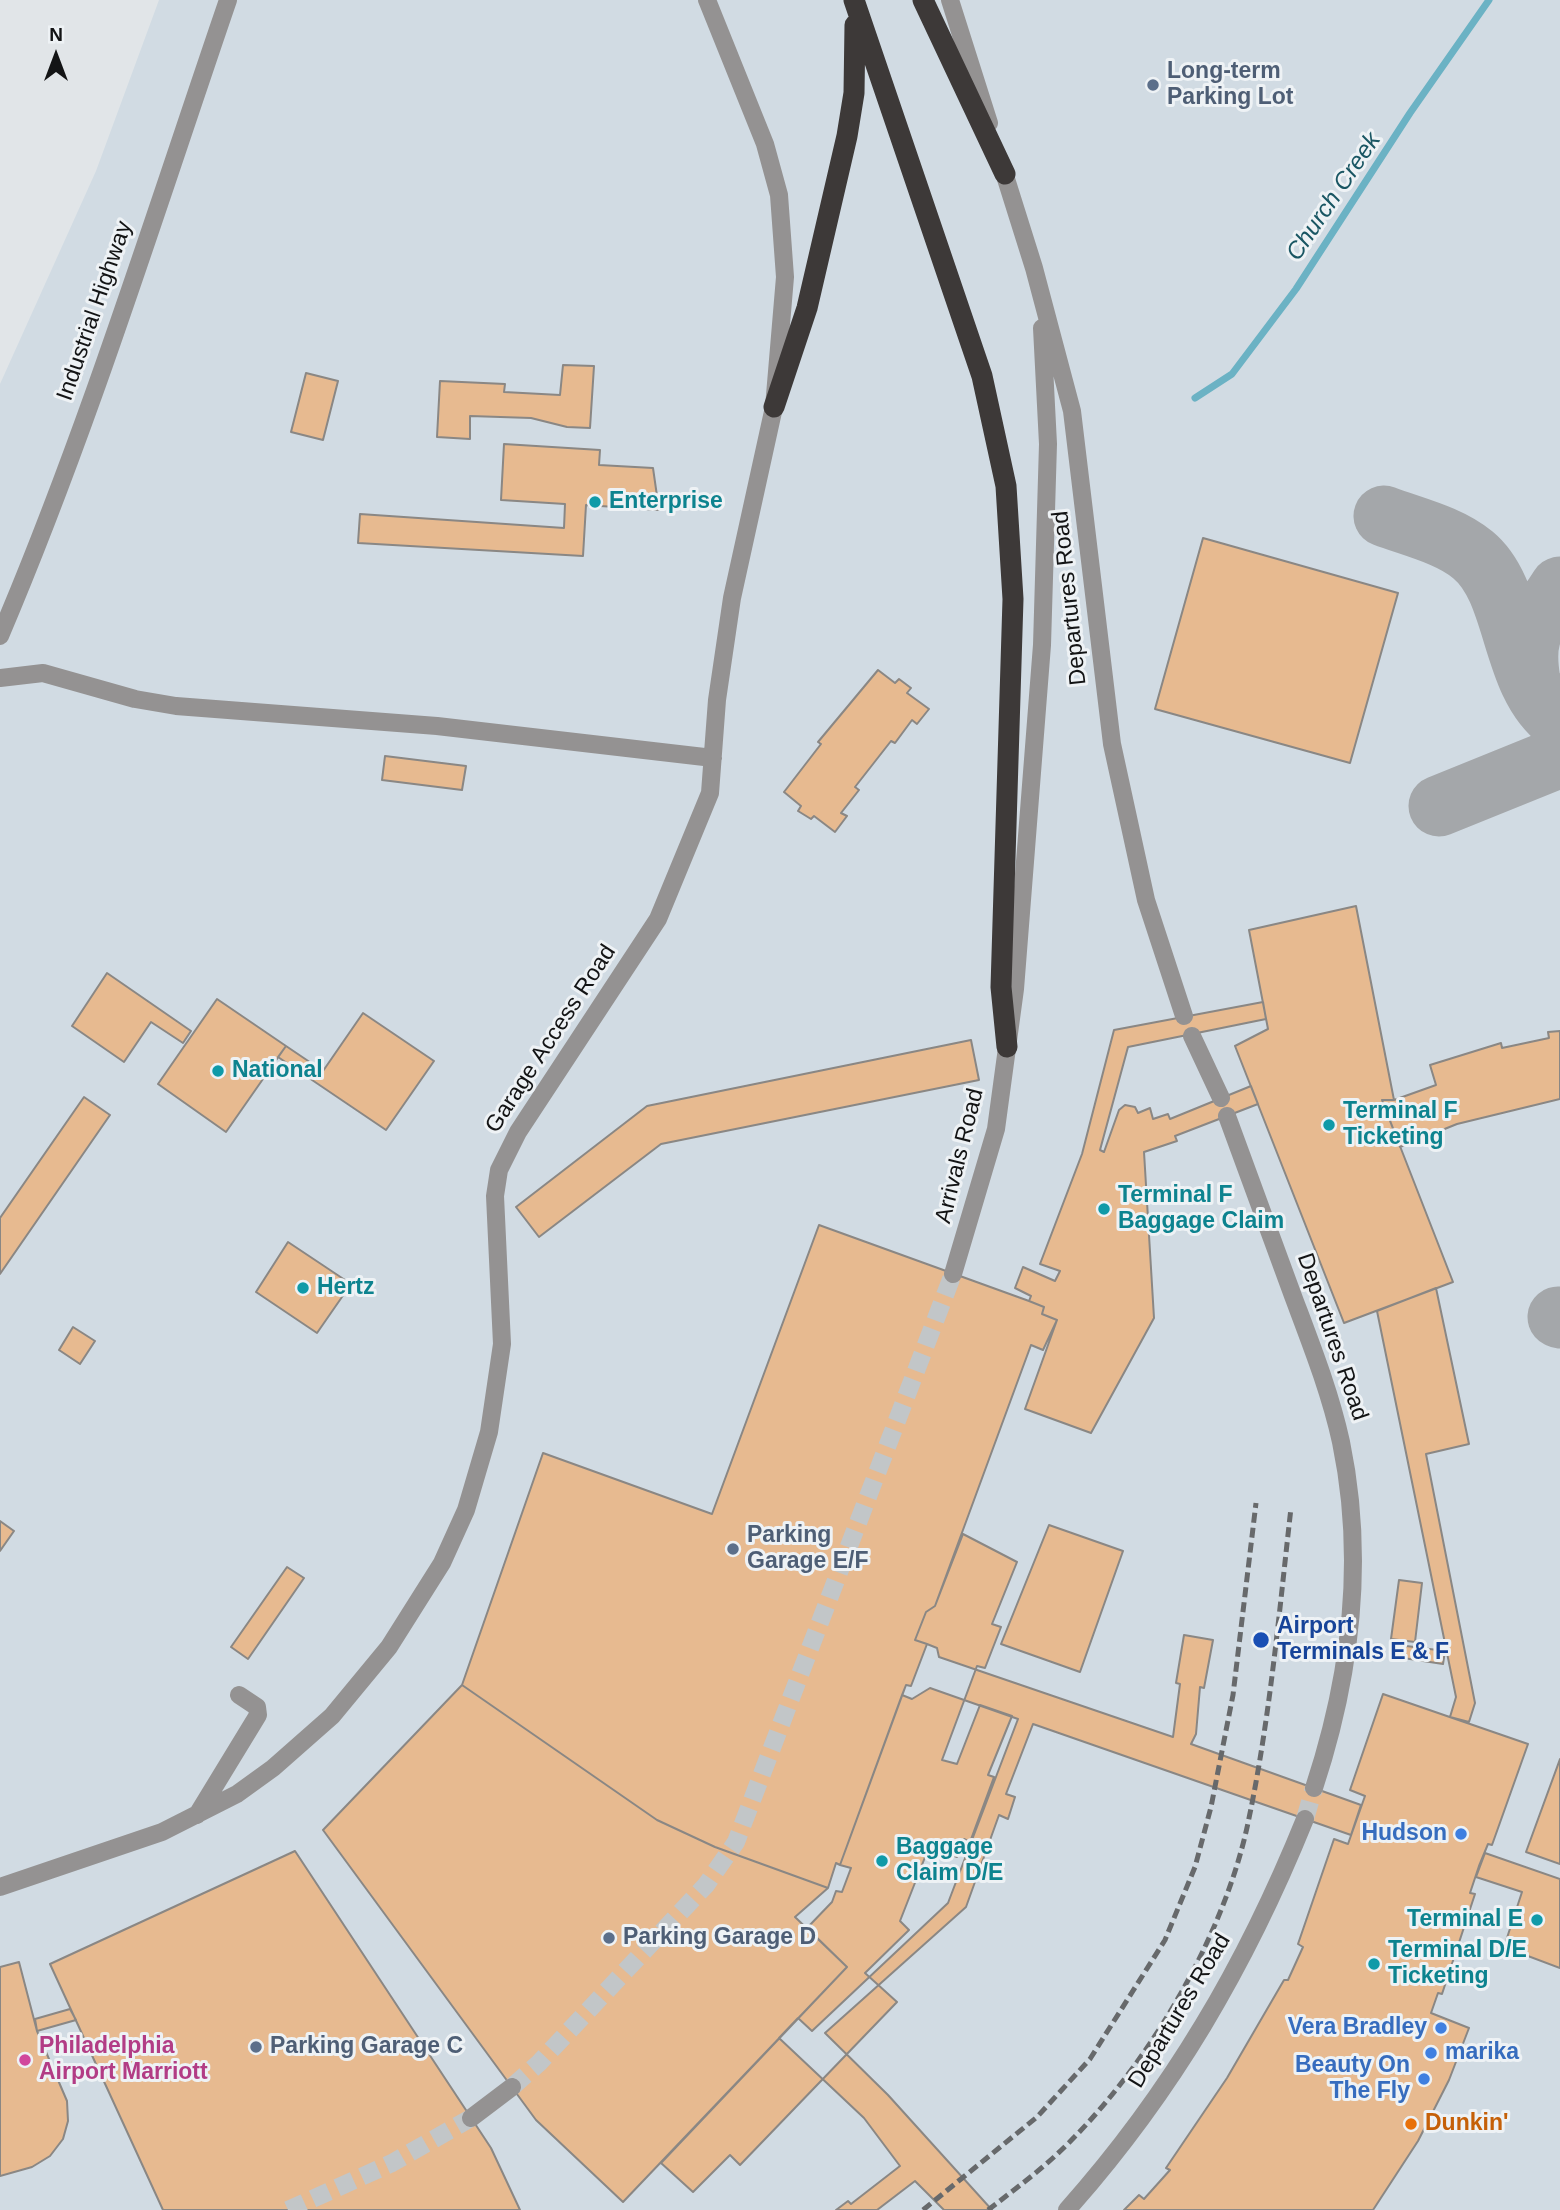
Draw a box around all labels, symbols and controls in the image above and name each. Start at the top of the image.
north arrow [21,21,91,91]
text: N [49,24,63,45]
place label: Long-term Parking Lot [1167,58,1294,112]
marker: Long-term Parking Lot [1145,77,1161,93]
water label: Church Creek [1281,128,1387,266]
street label: Industrial Highway [51,218,139,404]
place label: Enterprise [609,488,723,516]
marker: Enterprise [587,494,603,510]
street label: Departures Road [1047,509,1093,687]
street label: Garage Access Road [480,940,622,1138]
place label: National [232,1057,323,1085]
marker: National [210,1063,226,1079]
street label: Arrivals Road [930,1086,990,1226]
place label: Terminal F Ticketing [1343,1098,1458,1152]
marker: Terminal F Ticketing [1321,1117,1337,1133]
place label: Terminal F Baggage Claim [1118,1182,1284,1236]
marker: Terminal F Baggage Claim [1096,1201,1112,1217]
street label: Departures Road [1290,1250,1374,1424]
place label: Hertz [317,1274,375,1302]
marker: Hertz [295,1280,311,1296]
place label: Parking Garage E/F [747,1522,868,1576]
marker: Parking Garage E/F [725,1541,741,1557]
place label: Airport Terminals E & F [1277,1613,1449,1667]
marker: Airport Terminals E & F [1251,1630,1271,1650]
place label: Hudson [1361,1820,1447,1848]
marker: Hudson [1453,1826,1469,1842]
place label: Baggage Claim D/E [896,1834,1003,1888]
marker: Baggage Claim D/E [874,1853,890,1869]
place label: Terminal E [1407,1906,1523,1934]
marker: Terminal E [1529,1912,1545,1928]
place label: Parking Garage D [623,1924,816,1952]
street label: Departures Road [1123,1929,1237,2093]
marker: Parking Garage D [601,1930,617,1946]
place label: Terminal D/E Ticketing [1388,1937,1527,1991]
marker: Terminal D/E Ticketing [1366,1956,1382,1972]
place label: Vera Bradley [1288,2014,1427,2042]
marker: Vera Bradley [1433,2020,1449,2036]
place label: Philadelphia Airport Marriott [39,2033,208,2087]
place label: Parking Garage C [270,2033,463,2061]
marker: Parking Garage C [248,2039,264,2055]
place label: marika [1445,2039,1519,2067]
marker: marika [1423,2045,1439,2061]
marker: Philadelphia Airport Marriott [17,2052,33,2068]
place label: Beauty On The Fly [1295,2052,1410,2106]
marker: Beauty On The Fly [1416,2071,1432,2087]
place label: Dunkin' [1425,2110,1508,2138]
marker: Dunkin' [1403,2116,1419,2132]

